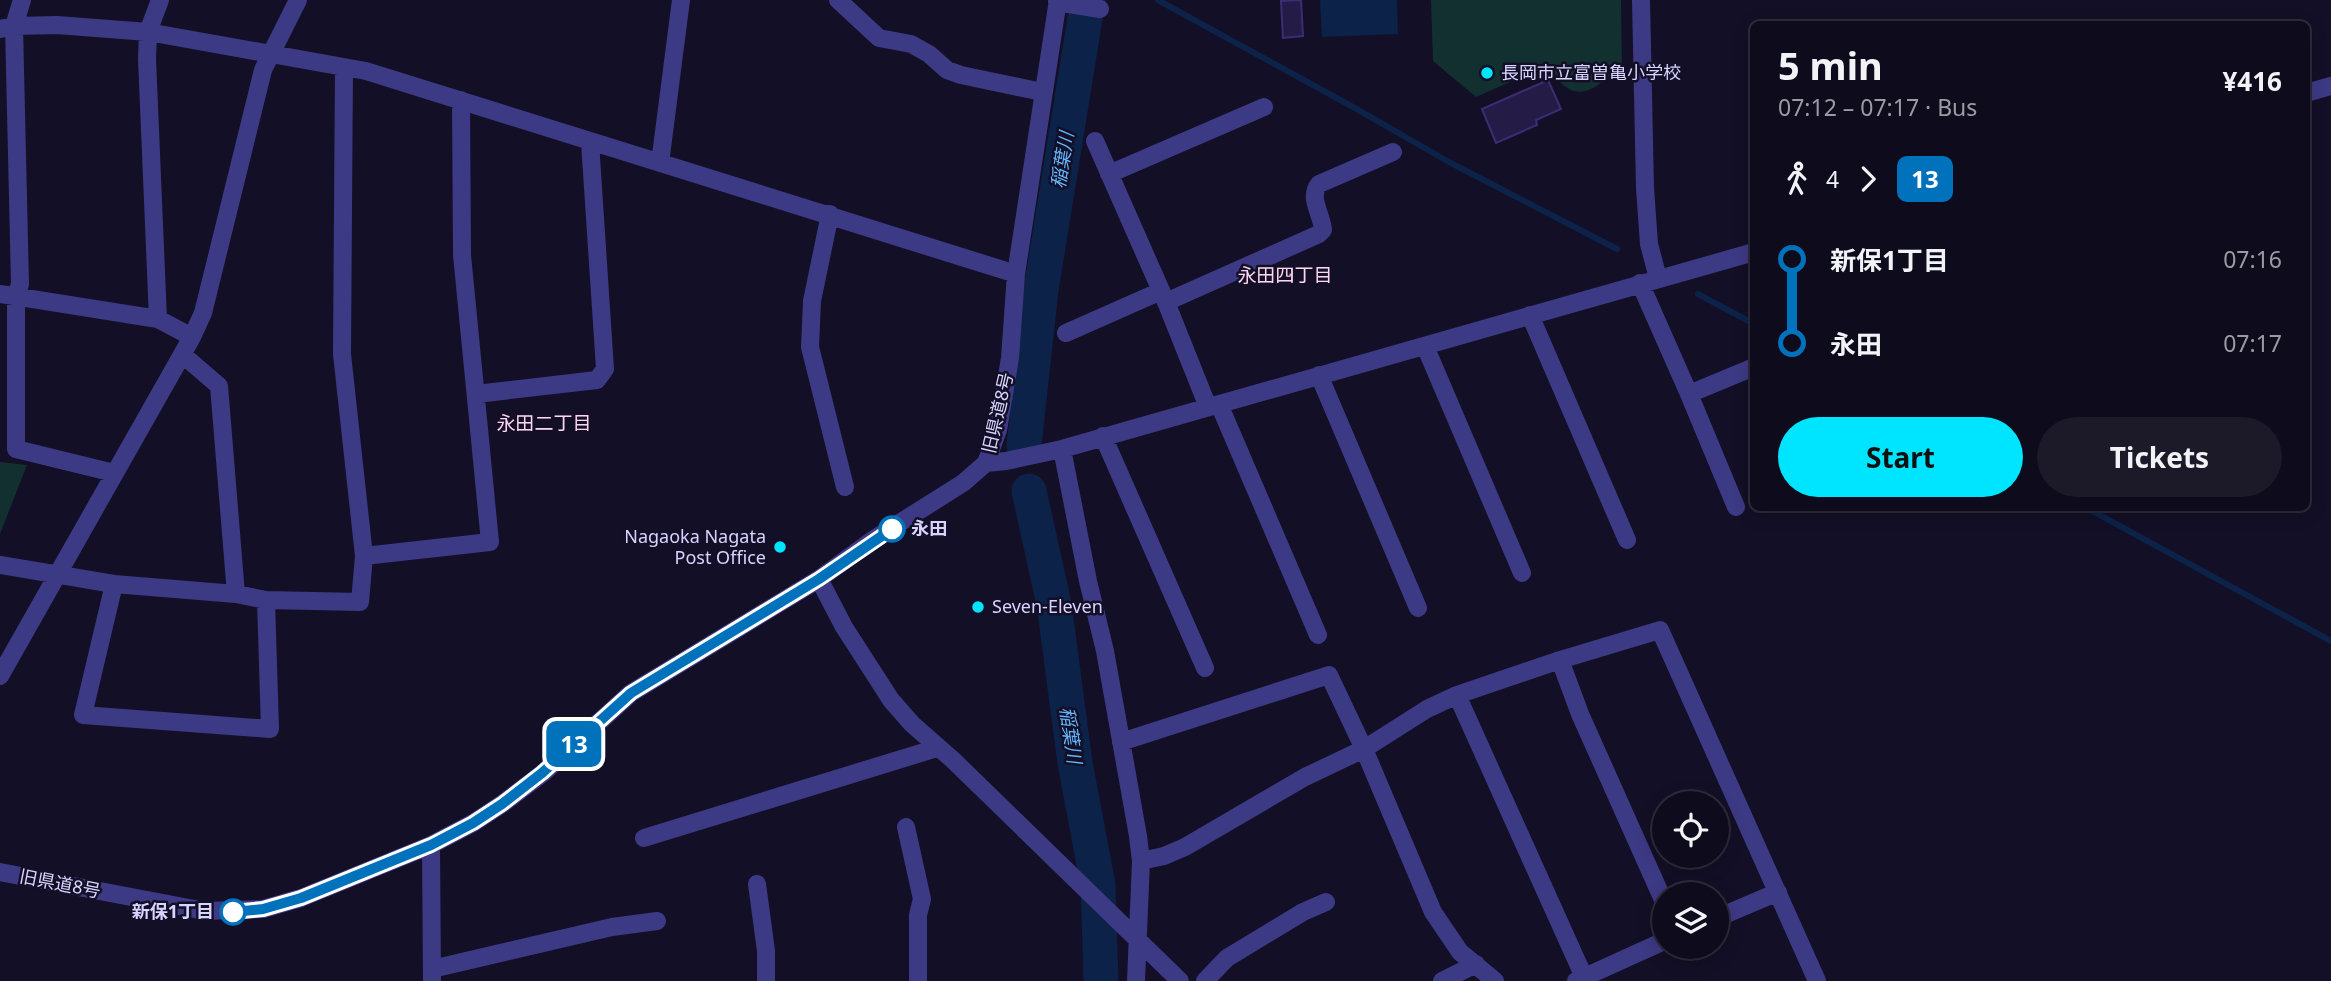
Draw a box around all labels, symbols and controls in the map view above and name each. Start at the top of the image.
text: 5 min [1778,39,1883,91]
place label: 長岡市立富曽亀小学校 [1501,60,1681,84]
text: ¥416 [2223,63,2282,99]
marker: 長岡市立富曽亀小学校 [1479,65,1495,81]
text: 07:12 – 07:17 · Bus [1778,91,1977,123]
water label: 稲葉川 [1045,128,1080,190]
icon: walk [1778,160,1816,198]
icon: forward [1849,160,1887,198]
text: 13 [1911,162,1939,195]
text: 4 [1826,163,1839,195]
text: 新保1丁目 [1830,242,1949,278]
text: 07:16 [2223,243,2282,275]
district label: 永田四丁目 [1237,262,1333,288]
text: 永田 [1830,326,1882,362]
text: 07:17 [2223,327,2282,359]
street label: 旧県道8号 [976,370,1018,456]
district label: 永田二丁目 [496,410,592,436]
button: Start [1778,417,2023,497]
button: Tickets [2037,417,2282,497]
marker: 永田 [879,516,905,542]
place label: 永田 [911,516,947,540]
place label: Nagaoka Nagata Post Office [624,524,766,569]
marker: Nagaoka Nagata Post Office [772,539,788,555]
place label: Seven-Eleven [992,594,1103,618]
marker: Seven-Eleven [970,599,986,615]
water label: 稲葉川 [1054,705,1088,767]
line badge: 13 [542,721,606,767]
text: 13 [560,727,588,760]
map controls [1652,791,1729,959]
button: locate [1652,791,1729,868]
street label: 旧県道8号 [18,863,103,903]
button: layers [1652,882,1729,959]
place label: 新保1丁目 [132,899,214,923]
marker: 新保1丁目 [220,899,246,925]

